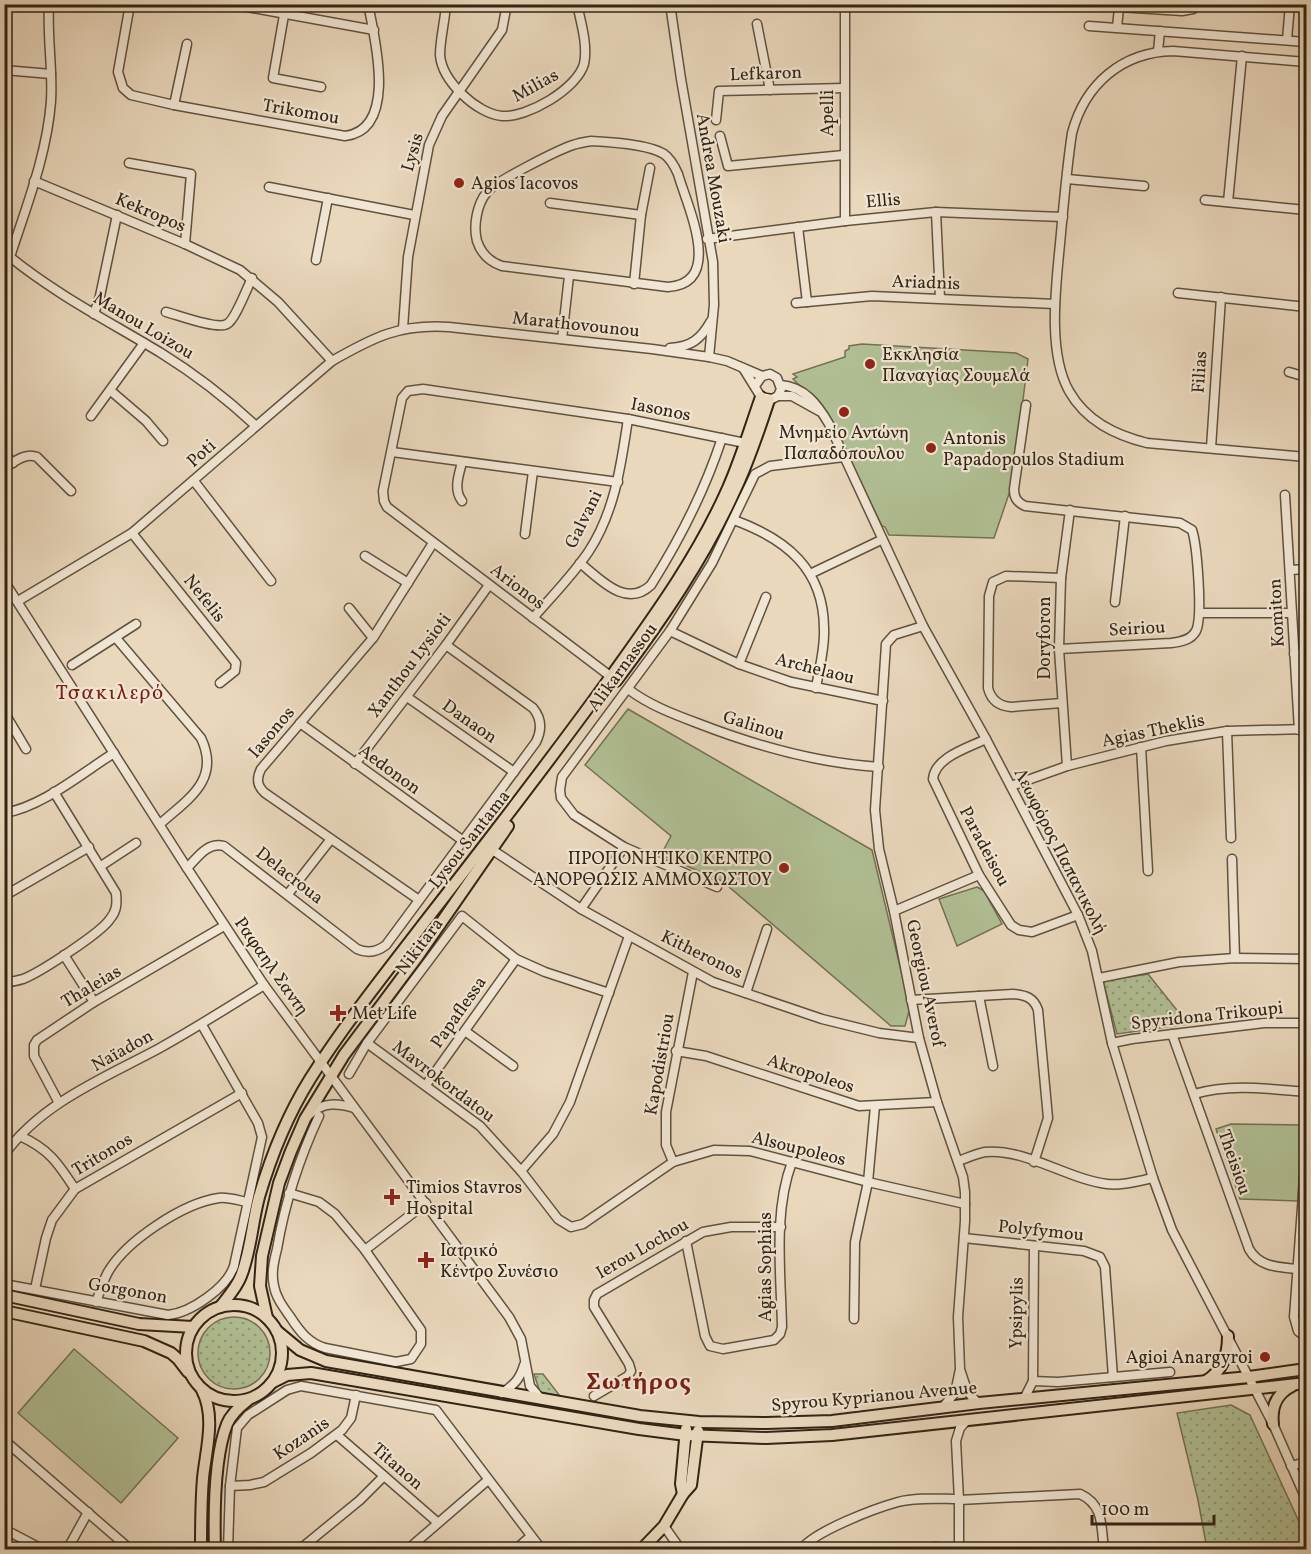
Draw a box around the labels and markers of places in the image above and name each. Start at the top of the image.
place label: Agios Iacovos [471,172,579,197]
marker: Agios Iacovos [452,176,466,190]
place label: Εκκλησία Παναγίας Σουμελά [882,343,1030,389]
marker: Εκκλησία Παναγίας Σουμελά [863,357,877,371]
marker: Μνημείο Αντώνη Παπαδόπουλου [837,405,851,419]
place label: Μνημείο Αντώνη Παπαδόπουλου [779,421,909,467]
place label: Antonis Papadopoulos Stadium [943,427,1125,473]
marker: Antonis Papadopoulos Stadium [924,441,938,455]
place label: ΠΡΟΠΟΝΗΤΙΚΟ ΚΕΝΤΡΟ ΑΝΟΡΘΩΣΙΣ ΑΜΜΟΧΩΣΤΟΥ [533,847,772,893]
marker: ΠΡΟΠΟΝΗΤΙΚΟ ΚΕΝΤΡΟ ΑΝΟΡΘΩΣΙΣ ΑΜΜΟΧΩΣΤΟΥ [777,861,791,875]
place label: Met Life [352,1002,417,1027]
marker: Met Life [329,1004,347,1022]
place label: Timios Stavros Hospital [406,1176,522,1222]
marker: Timios Stavros Hospital [383,1188,401,1206]
place label: Ιατρικό Κέντρο Συνέσιο [440,1239,558,1285]
marker: Ιατρικό Κέντρο Συνέσιο [417,1251,435,1269]
place label: Agioi Anargyroi [1126,1346,1253,1371]
marker: Agioi Anargyroi [1258,1350,1272,1364]

